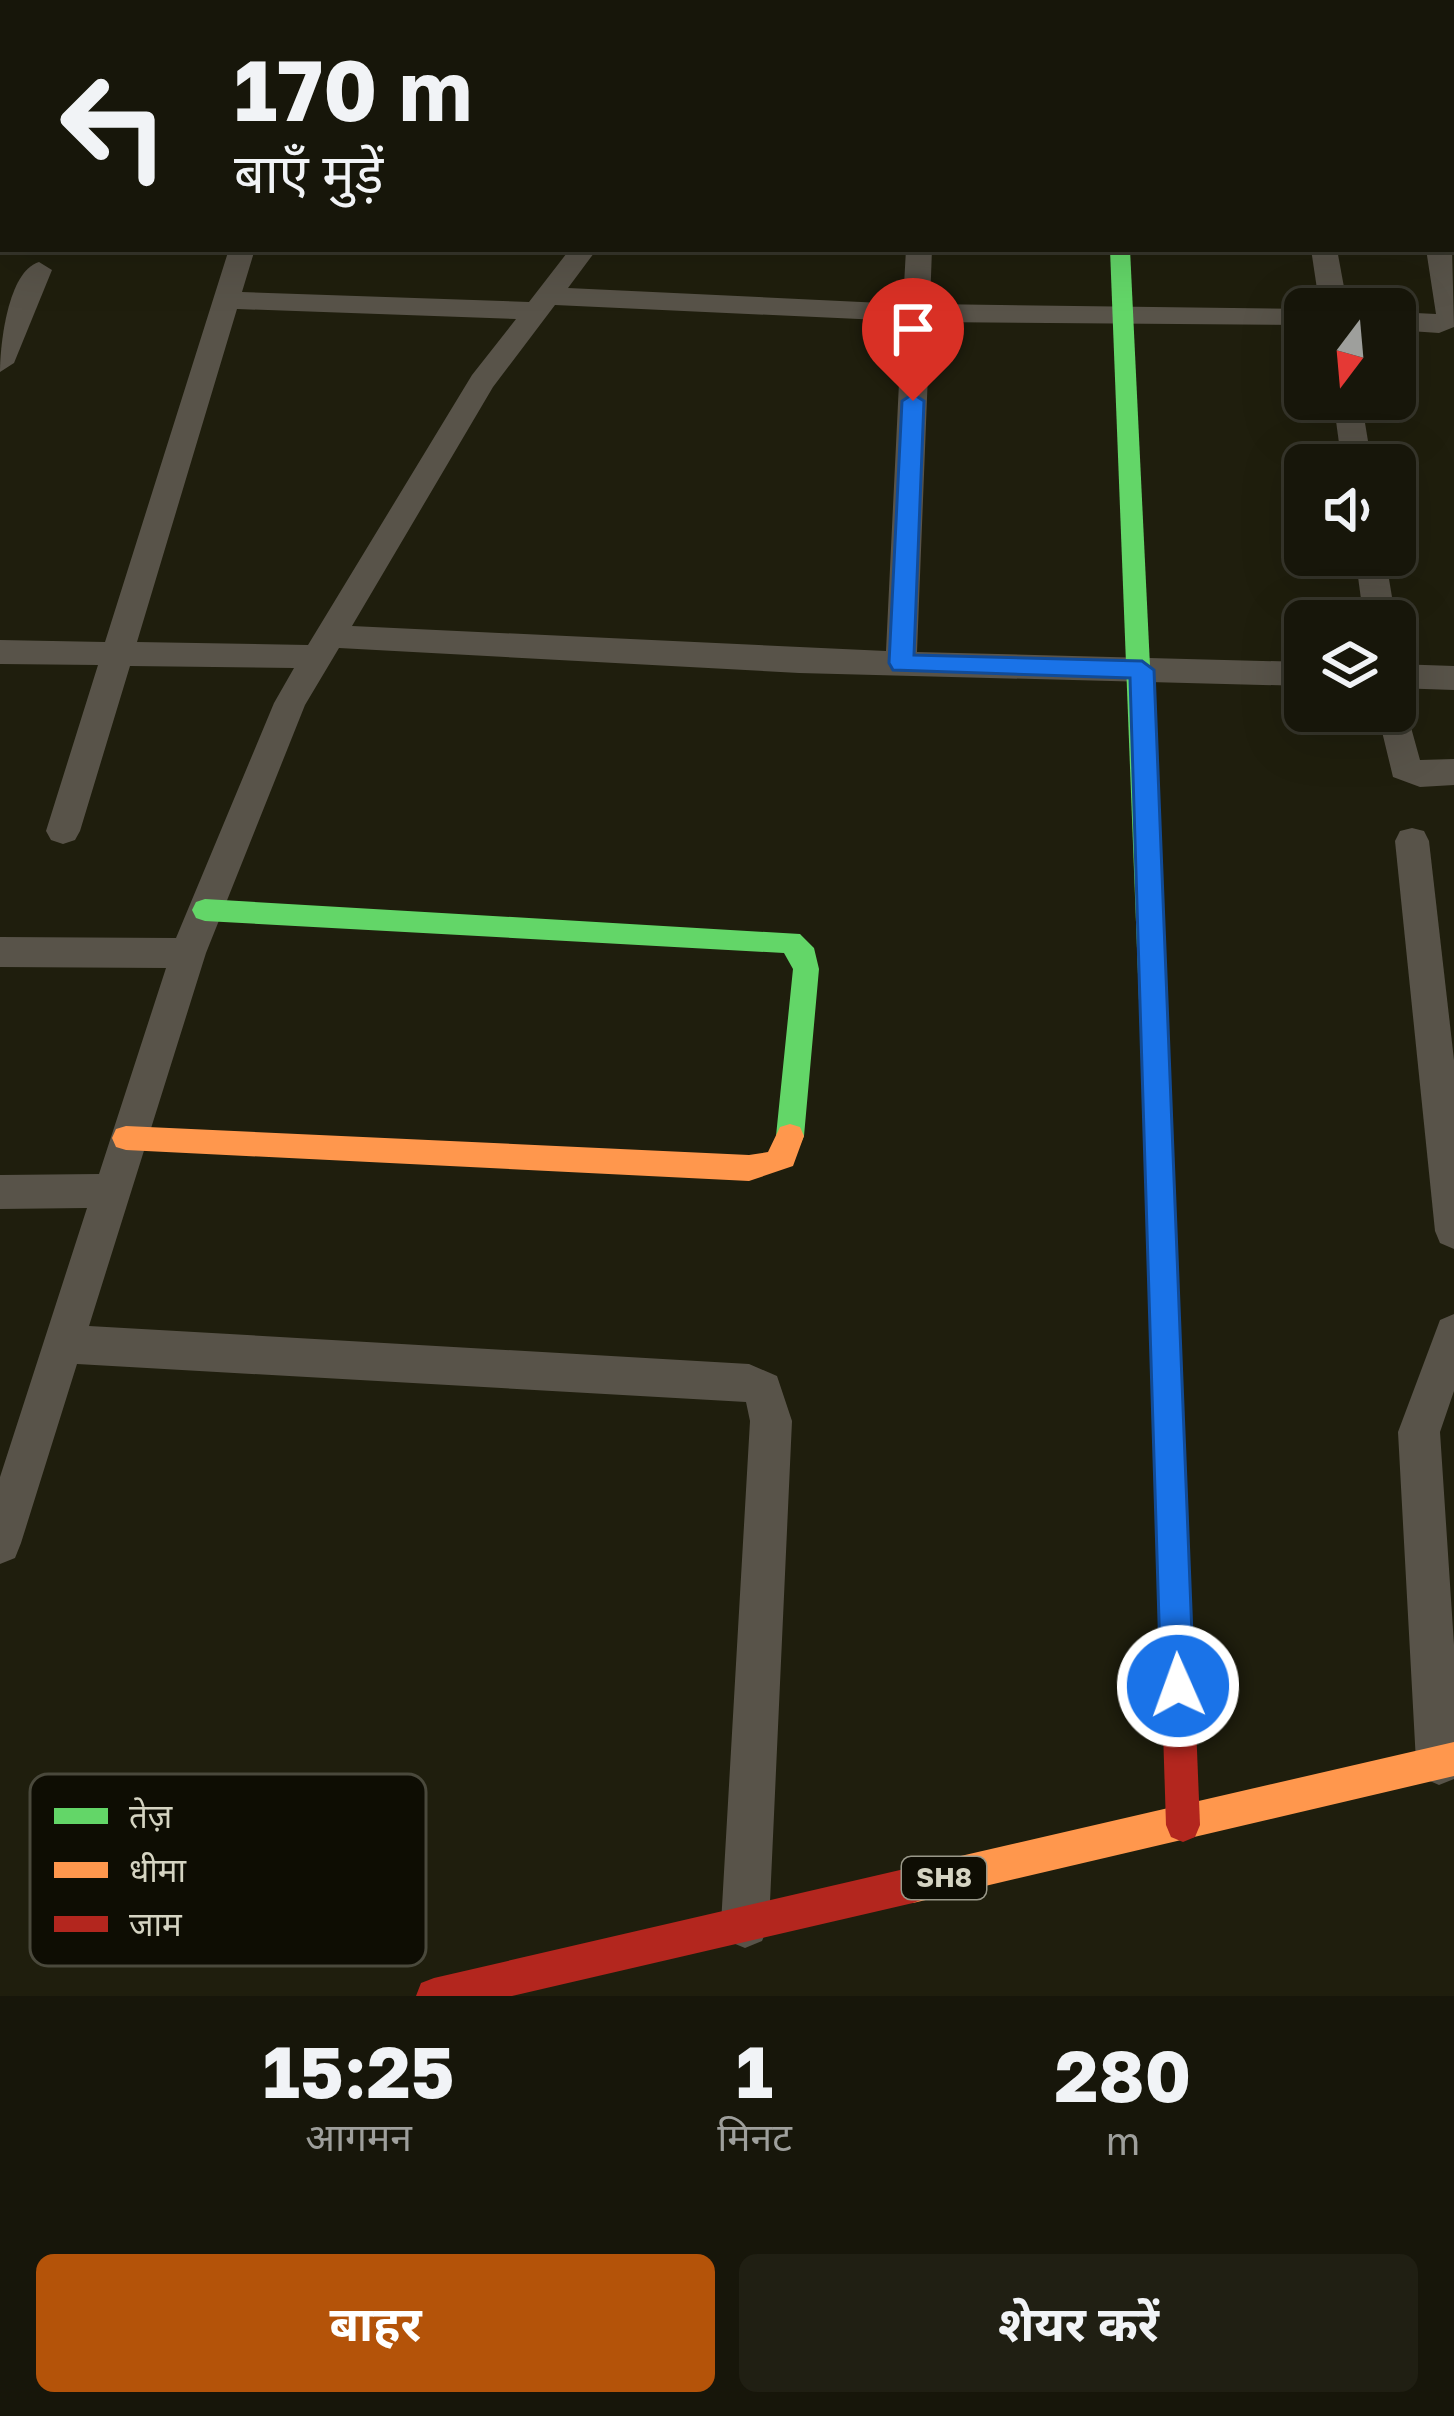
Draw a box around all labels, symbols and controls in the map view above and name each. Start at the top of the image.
text: 170 m [234,39,472,139]
icon: left [36,48,192,204]
text: बाएँ मुड़ें [234,140,383,205]
pin [862,278,964,401]
north arrow [1284,288,1416,420]
map controls [1284,288,1416,732]
icon: arrive [880,296,946,362]
button: sound [1284,444,1416,576]
button: layers [1284,600,1416,732]
position arrow [1115,1623,1241,1749]
legend [30,1774,426,1966]
text: तेज़ [129,1796,173,1835]
text: धीमा [129,1850,188,1889]
road number: SH8 [902,1857,986,1899]
text: जाम [129,1904,183,1943]
text: 15:25 [263,2027,455,2114]
text: 1 [736,2027,773,2114]
text: 280 [1055,2031,1191,2118]
text: आगमन [305,2113,412,2160]
text: मिनट [717,2113,792,2160]
text: m [1106,2117,1140,2164]
button: बाहर [36,2254,715,2392]
button: शेयर करें [739,2254,1418,2392]

